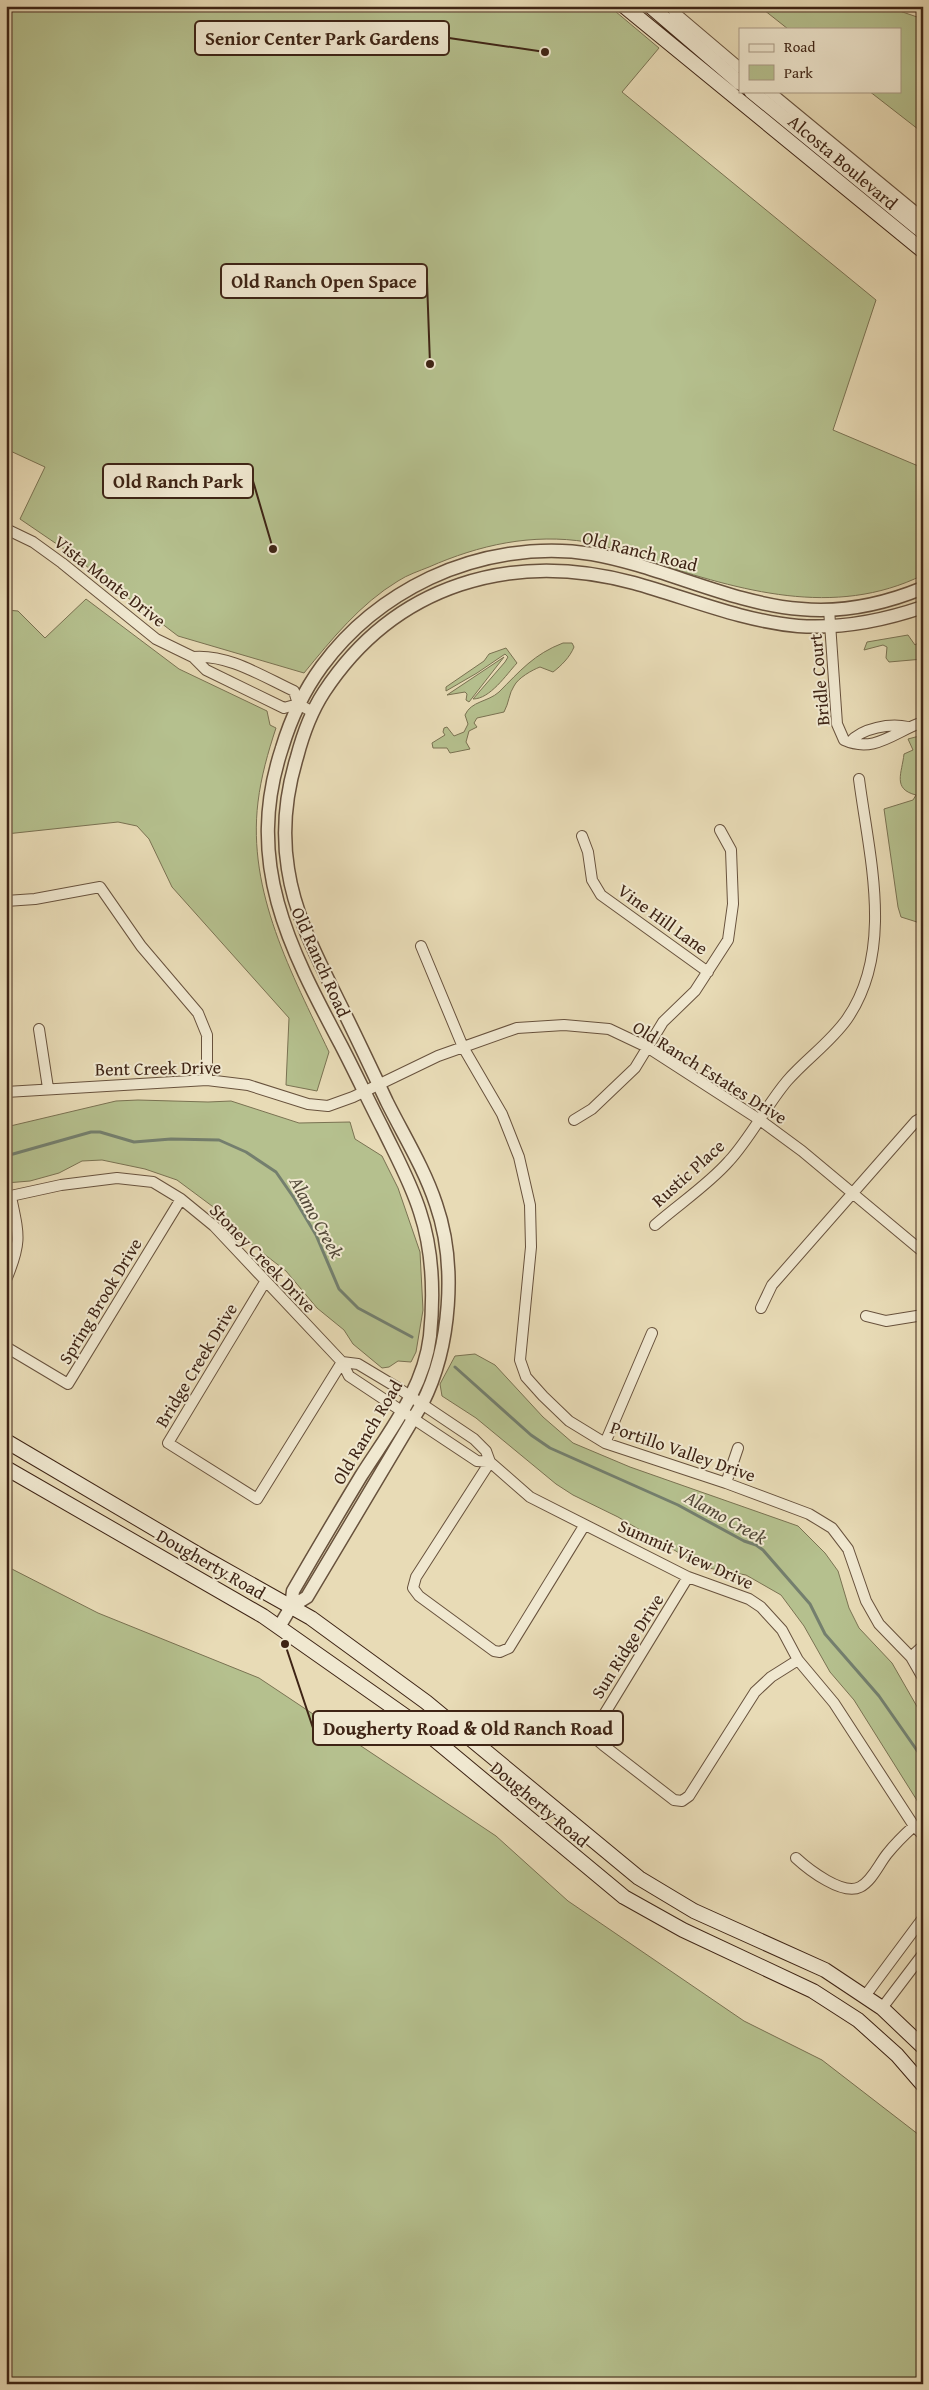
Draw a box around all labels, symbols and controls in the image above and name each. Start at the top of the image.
callout: Senior Center Park Gardens [195,21,449,55]
text: Senior Center Park Gardens [205,24,439,52]
legend [739,28,902,92]
text: Road [784,36,815,57]
text: Park [784,62,813,83]
street label: Alcosta Boulevard [782,108,904,216]
callout: Old Ranch Open Space [221,264,427,298]
text: Old Ranch Open Space [231,267,417,295]
callout: Old Ranch Park [103,464,253,498]
text: Old Ranch Park [113,467,243,495]
street label: Old Ranch Road [579,524,701,578]
street label: Vista Monte Drive [48,528,172,634]
street label: Bridle Court [801,632,836,727]
street label: Vine Hill Lane [612,877,714,961]
street label: Old Ranch Road [285,903,357,1022]
street label: Old Ranch Estates Drive [627,1013,793,1131]
street label: Bent Creek Drive [95,1053,221,1083]
street label: Rustic Place [645,1133,731,1213]
water label: Alamo Creek [282,1170,351,1263]
street label: Stoney Creek Drive [204,1197,322,1319]
street label: Spring Brook Drive [52,1233,148,1369]
street label: Bridge Creek Drive [148,1298,244,1432]
street label: Old Ranch Road [325,1374,409,1490]
street label: Portillo Valley Drive [607,1413,759,1489]
water label: Alamo Creek [679,1482,772,1551]
street label: Summit View Drive [614,1512,758,1596]
street label: Dougherty Road [152,1522,271,1606]
street label: Sun Ridge Drive [584,1588,670,1704]
callout: Dougherty Road & Old Ranch Road [313,1711,623,1745]
text: Dougherty Road & Old Ranch Road [323,1714,613,1742]
street label: Dougherty Road [485,1755,596,1854]

